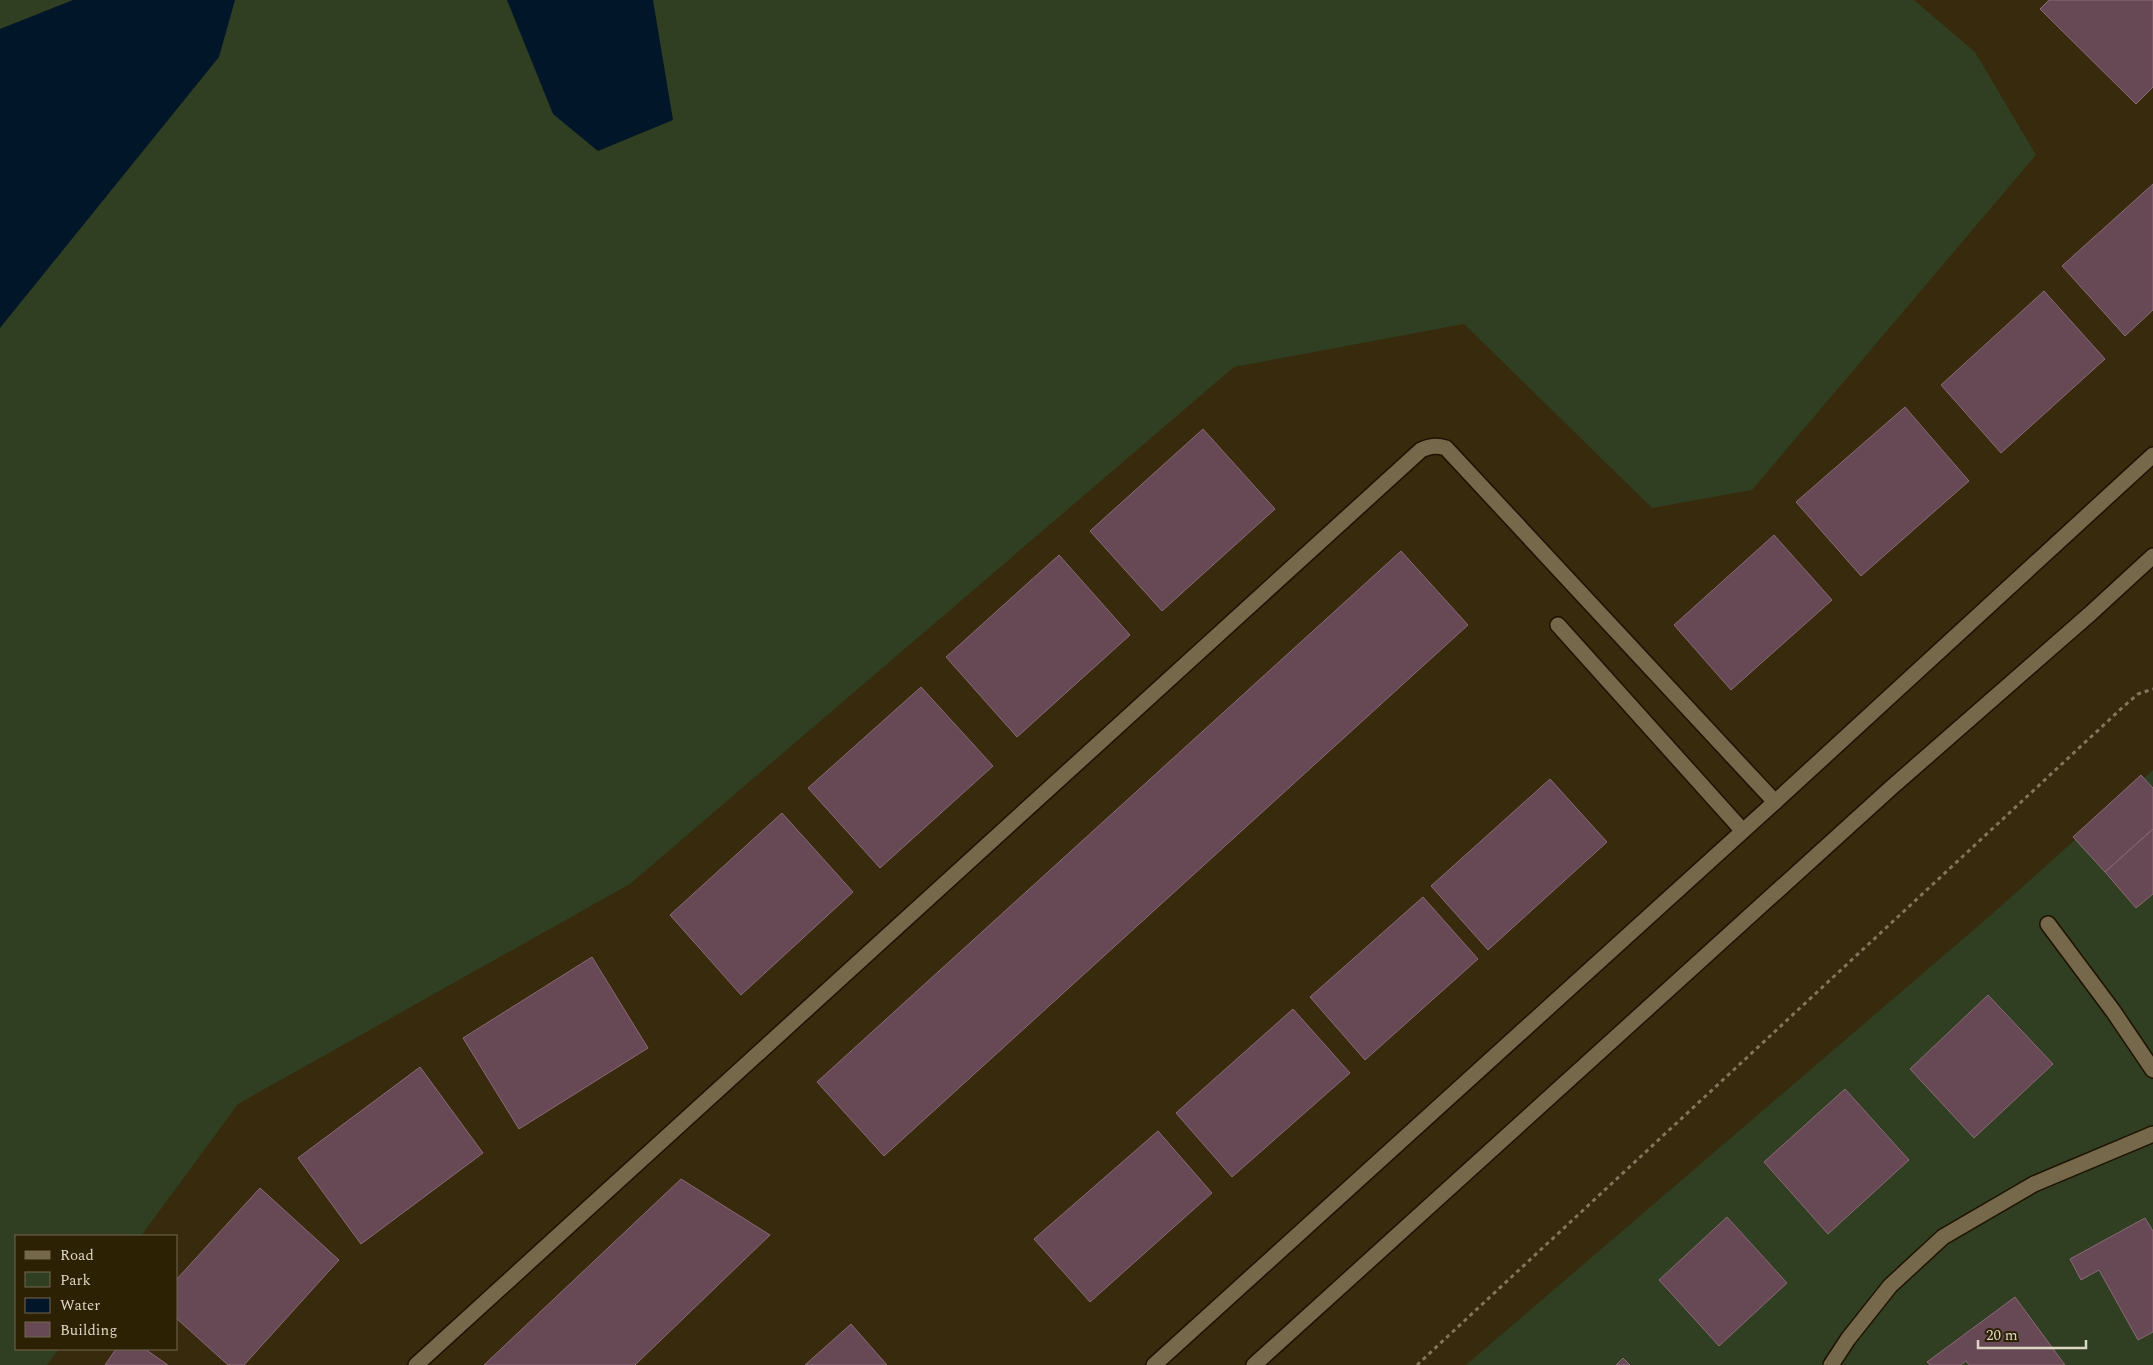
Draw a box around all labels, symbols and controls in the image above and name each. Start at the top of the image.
legend [15,1235,178,1350]
text: Road [60,1244,94,1267]
text: Park [60,1269,91,1292]
text: Water [60,1294,100,1317]
scale bar [1978,1318,2086,1350]
text: Building [60,1319,117,1342]
text: 20 m [1986,1324,2018,1347]

